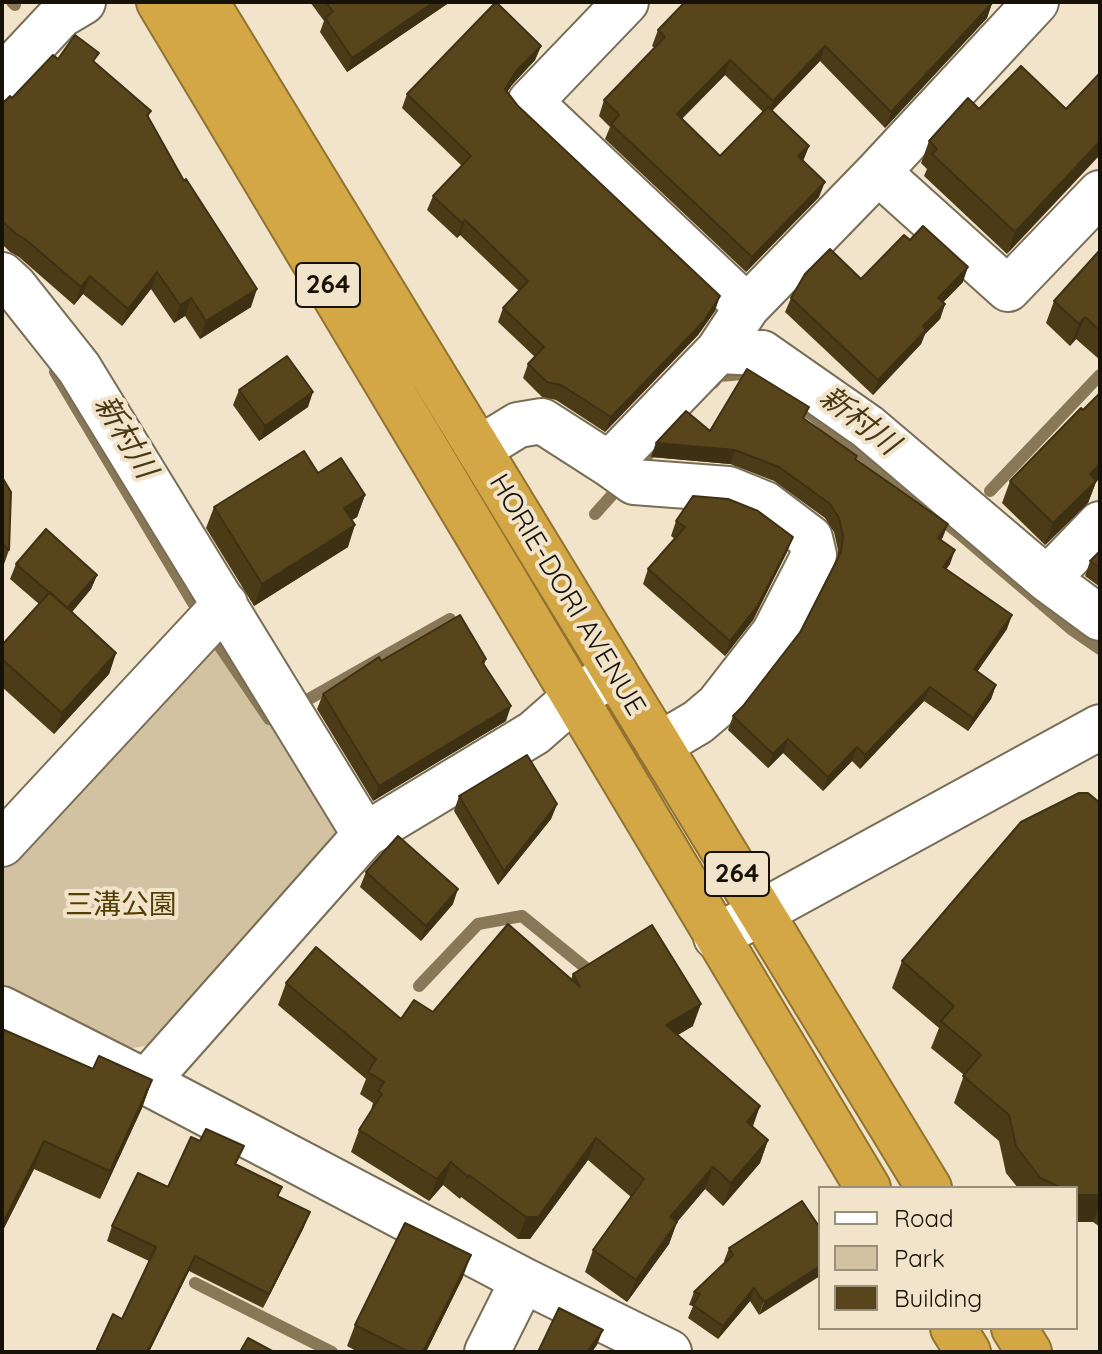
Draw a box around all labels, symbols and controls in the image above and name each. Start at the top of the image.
road number: 264 [296,263,360,307]
water label: 新村川 [812,379,906,463]
water label: 新村川 [86,389,164,485]
street label: HORIE-DORI AVENUE [482,468,652,722]
road number: 264 [705,852,769,896]
park label: 三溝公園 [65,889,177,923]
legend [818,1186,1078,1330]
text: Road [894,1203,954,1233]
text: Park [894,1243,945,1273]
text: Building [894,1283,982,1313]

